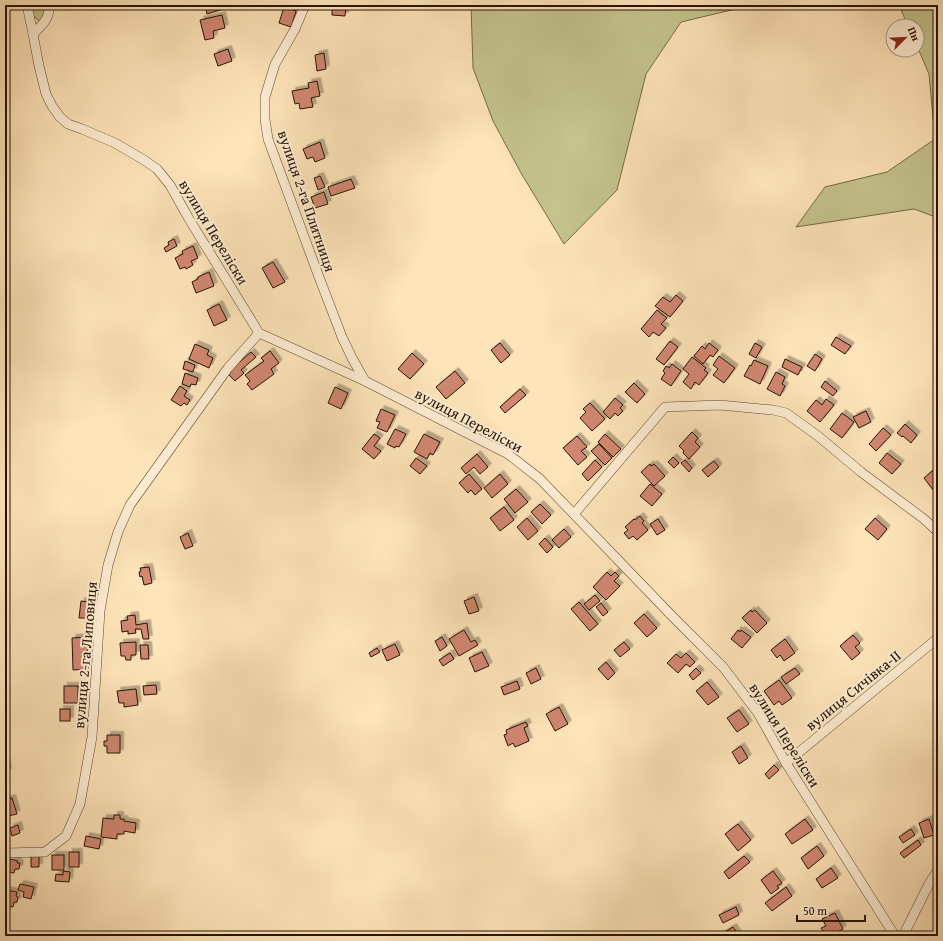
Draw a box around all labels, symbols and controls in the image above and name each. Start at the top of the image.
north arrow [885,18,925,58]
text: Пн [904,24,924,44]
street label: вулиця 2-га Плитниця [273,127,341,275]
street label: вулиця Переліски [174,175,254,289]
street label: вулиця Переліски [411,383,527,457]
street label: вулиця 2-га Липовиця [68,580,102,729]
street label: вулиця Сичівка-II [801,645,905,735]
street label: вулиця Переліски [744,679,826,791]
scale bar [797,897,865,923]
text: 50 m [803,902,827,919]

